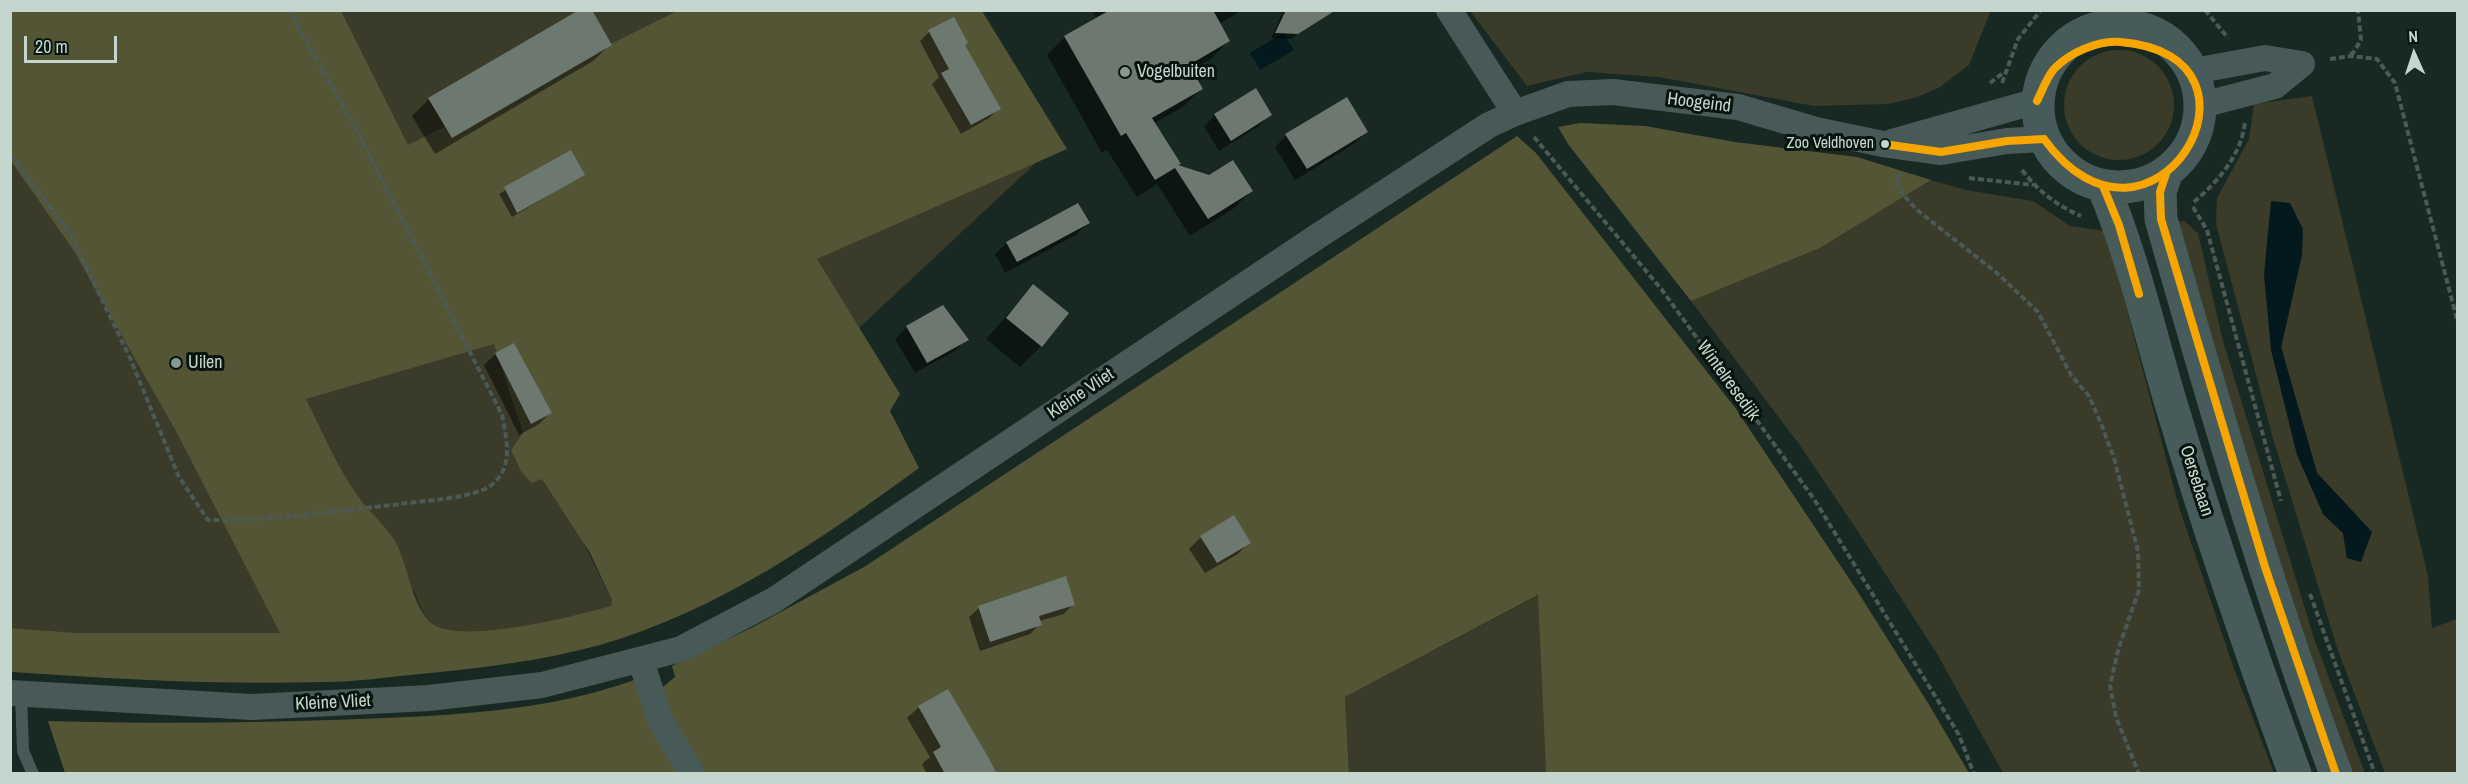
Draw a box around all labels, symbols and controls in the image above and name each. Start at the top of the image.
scale bar [27,24,120,62]
north arrow [2384,24,2444,84]
text: N [2408,25,2418,47]
text: 20 m [35,34,68,59]
place label: Vogelbuiten [1137,61,1215,83]
marker: Vogelbuiten [1118,65,1132,79]
street label: Hoogeind [1666,88,1732,118]
place label: Zoo Veldhoven [1786,134,1874,154]
marker: Zoo Veldhoven [1879,138,1891,150]
street label: Wintelresedijk [1692,337,1764,425]
place label: Uilen [188,352,222,374]
marker: Uilen [169,356,183,370]
street label: Kleine Vliet [1044,364,1118,424]
street label: Oersebaan [2174,443,2218,519]
street label: Kleine Vliet [295,690,371,716]

